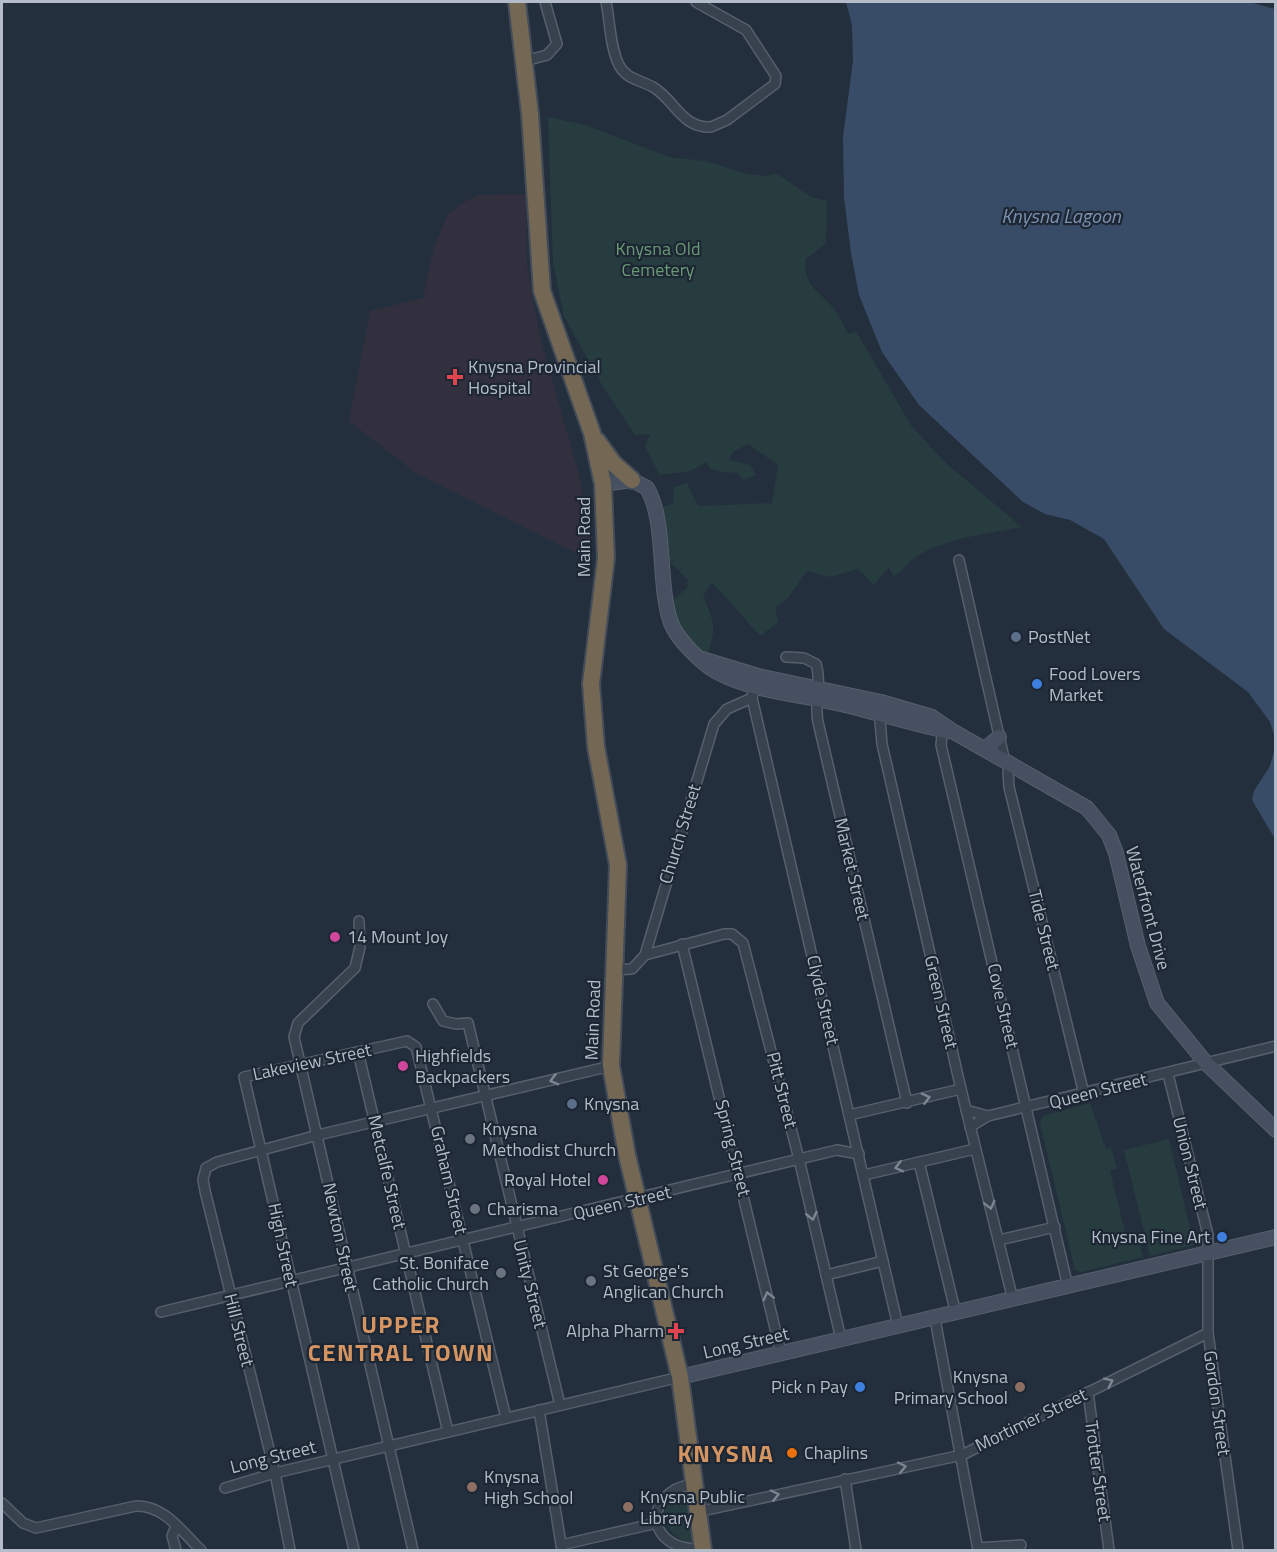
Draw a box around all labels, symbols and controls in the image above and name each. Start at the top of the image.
water label: Knysna Lagoon [1001,200,1122,231]
park label: Knysna Old Cemetery [616,235,700,283]
place label: Knysna Provincial Hospital [468,353,601,401]
marker: Knysna Provincial Hospital [446,368,464,386]
street label: Main Road [570,497,597,577]
place label: PostNet [1028,623,1091,650]
marker: PostNet [1009,630,1023,644]
place label: Food Lovers Market [1049,660,1141,708]
marker: Food Lovers Market [1030,677,1044,691]
street label: Church Street [652,780,708,887]
street label: Market Street [828,815,878,923]
street label: Waterfront Drive [1119,843,1178,973]
street label: Tide Street [1021,887,1068,974]
place label: 14 Mount Joy [347,923,449,950]
marker: 14 Mount Joy [328,930,342,944]
street label: Clyde Street [800,952,847,1048]
street label: Green Street [918,952,966,1052]
street label: Cove Street [981,961,1027,1052]
street label: Main Road [578,979,607,1061]
street label: Lakeview Street [250,1036,374,1087]
place label: Highfields Backpackers [415,1042,510,1090]
street label: Pitt Street [760,1049,805,1131]
marker: Highfields Backpackers [396,1059,410,1073]
street label: Queen Street [1046,1065,1150,1116]
one-way arrow [549,1073,559,1086]
place label: Knysna [584,1090,639,1117]
one-way arrow [920,1093,930,1106]
marker: Knysna [565,1097,579,1111]
street label: Spring Street [708,1097,759,1200]
street label: Metcalfe Street [361,1112,414,1232]
street label: Union Street [1166,1114,1215,1213]
place label: Knysna Methodist Church [482,1115,616,1163]
street label: Graham Street [424,1123,475,1237]
marker: Knysna Methodist Church [463,1132,477,1146]
one-way arrow [894,1159,904,1172]
place label: Royal Hotel [504,1166,591,1193]
marker: Royal Hotel [596,1173,610,1187]
street label: Queen Street [570,1178,674,1227]
street label: Newton Street [316,1180,365,1294]
place label: Charisma [487,1195,558,1222]
one-way arrow [983,1199,995,1210]
street label: High Street [261,1200,306,1290]
marker: Charisma [468,1202,482,1216]
one-way arrow [805,1211,818,1221]
place label: Knysna Fine Art [1091,1223,1211,1250]
marker: Knysna Fine Art [1215,1230,1229,1244]
street label: Unity Street [506,1237,555,1332]
place label: St. Boniface Catholic Church [372,1249,489,1297]
place label: St George's Anglican Church [603,1257,724,1305]
marker: St. Boniface Catholic Church [494,1266,508,1280]
marker: St George's Anglican Church [584,1274,598,1288]
street label: Hill Street [217,1290,262,1370]
one-way arrow [762,1291,775,1301]
district label: UPPER CENTRAL TOWN [308,1306,494,1370]
place label: Alpha Pharm [566,1317,664,1344]
street label: Long Street [700,1319,792,1365]
marker: Alpha Pharm [669,1324,683,1338]
street label: Gordon Street [1197,1349,1238,1458]
place label: Knysna Primary School [894,1363,1008,1411]
place label: Pick n Pay [771,1373,848,1400]
one-way arrow [1102,1378,1113,1389]
marker: Pick n Pay [853,1380,867,1394]
street label: Mortimer Street [970,1380,1092,1458]
marker: Knysna Primary School [1013,1380,1027,1394]
street label: Trotter Street [1078,1419,1119,1524]
street label: Long Street [227,1433,319,1480]
district label: KNYSNA [678,1435,774,1471]
place label: Chaplins [804,1439,868,1466]
marker: Chaplins [785,1446,799,1460]
one-way arrow [897,1461,907,1474]
place label: Knysna High School [484,1463,573,1511]
marker: Knysna High School [465,1480,479,1494]
place label: Knysna Public Library [640,1483,745,1531]
one-way arrow [770,1490,780,1503]
marker: Knysna Public Library [621,1500,635,1514]

